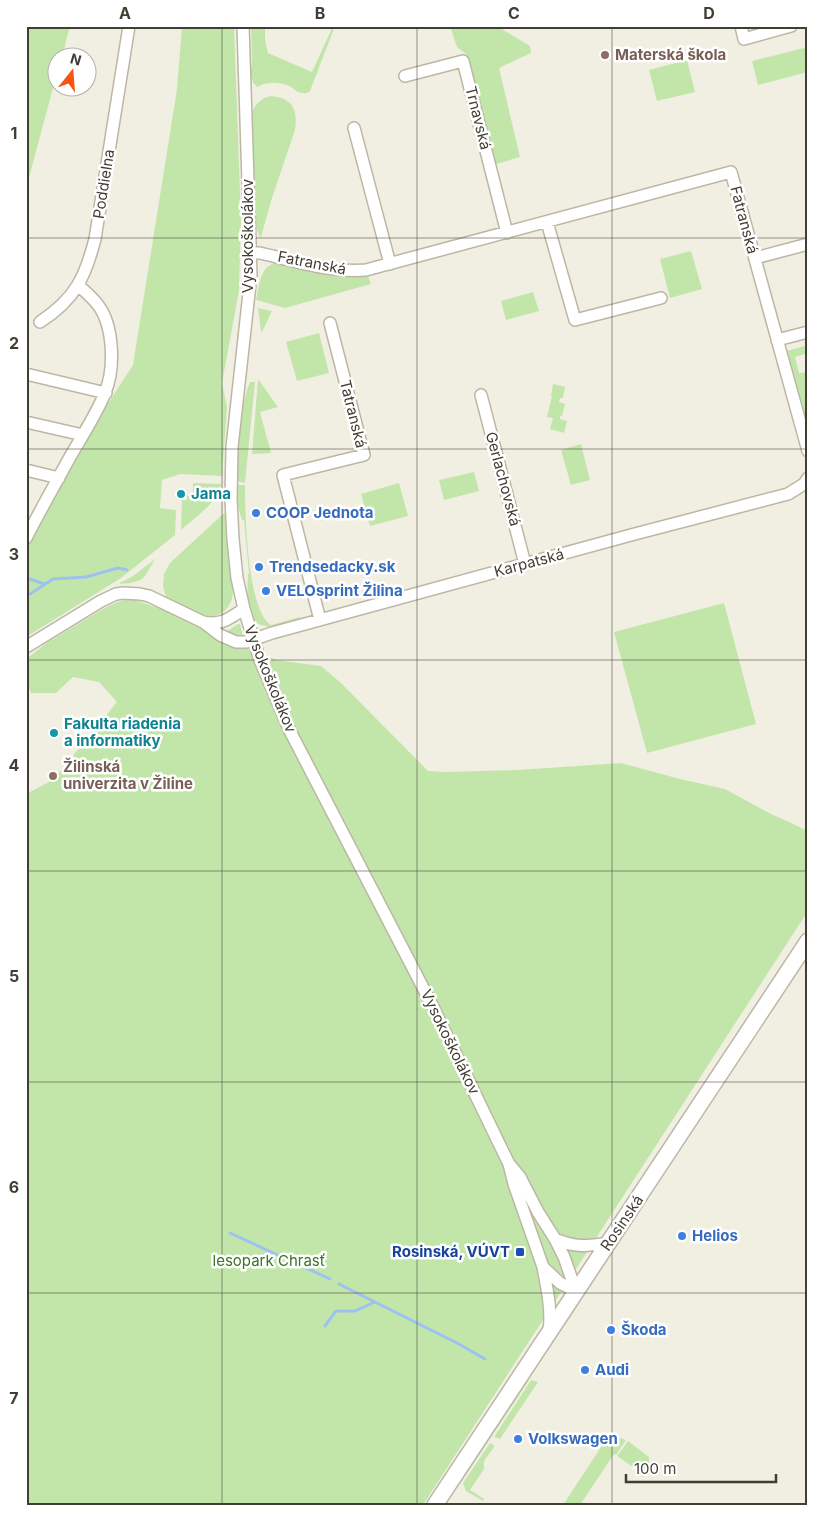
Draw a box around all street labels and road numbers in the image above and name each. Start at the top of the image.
street label: Trnavská [461,84,496,152]
street label: Poddielna [89,148,118,220]
street label: Vysokoškolákov [238,178,257,293]
street label: Fatranská [726,184,763,256]
street label: Fatranská [276,247,348,278]
street label: Tatranská [336,378,371,450]
street label: Gerlachovská [482,430,525,528]
street label: Karpatská [492,544,566,581]
street label: Vysokoškolákov [240,622,301,736]
street label: Vysokoškolákov [417,986,484,1098]
street label: Rosinská [596,1191,647,1254]

